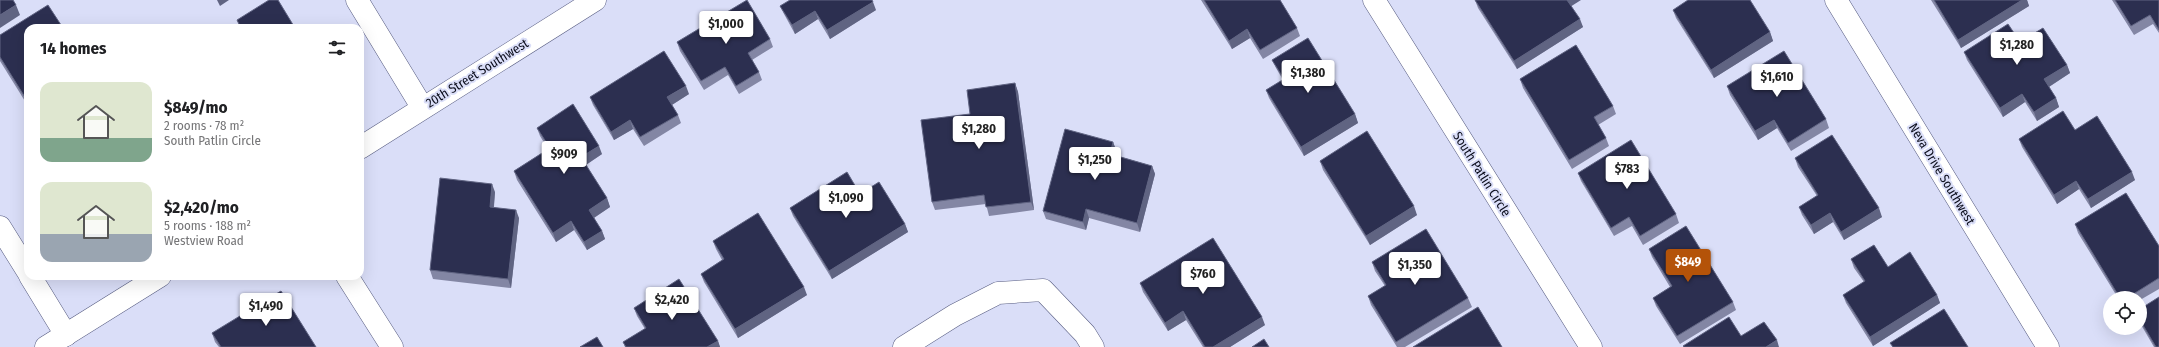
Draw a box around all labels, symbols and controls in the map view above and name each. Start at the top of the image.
pin: $1,000 [693,11,759,45]
text: $1,000 [708,16,744,31]
pin: $1,280 [1984,32,2050,66]
street label: 20th Street Southwest [423,35,531,111]
icon: filters [326,37,348,59]
text: $1,280 [2000,37,2034,52]
text: 14 homes [40,38,107,59]
pin: $1,380 [1275,60,1341,94]
pin: $1,610 [1744,64,1810,98]
text: $1,380 [1291,65,1325,80]
text: $1,610 [1760,69,1794,84]
text: $849/mo [164,97,227,118]
icon: home [72,98,120,146]
pin: $1,280 [946,116,1012,150]
text: 2 rooms · 78 m² [164,118,244,133]
text: $1,280 [962,121,996,136]
street label: Neva Drive Southwest [1906,121,1979,228]
street label: South Patlin Circle [1450,129,1514,219]
text: South Patlin Circle [164,133,261,148]
pin: $909 [540,141,588,175]
text: $909 [551,146,577,161]
pin: $1,250 [1062,147,1128,181]
text: $1,250 [1078,152,1112,167]
pin: $783 [1603,156,1651,190]
text: $783 [1615,161,1639,176]
pin: $1,090 [813,185,879,219]
text: $1,090 [828,190,864,205]
text: $2,420/mo [164,197,239,218]
icon: home [72,198,120,246]
text: 5 rooms · 188 m² [164,218,251,233]
text: Westview Road [164,233,244,248]
pin: $849 [1664,249,1712,283]
pin: $1,350 [1382,252,1448,286]
text: $849 [1675,254,1701,269]
text: $1,350 [1398,257,1432,272]
pin: $760 [1179,261,1227,295]
text: $760 [1190,266,1216,281]
pin: $2,420 [639,287,705,321]
map controls [2103,291,2147,335]
button: locate [2103,291,2147,335]
text: $2,420 [655,292,689,307]
pin: $1,490 [233,293,299,327]
text: $1,490 [249,298,283,313]

